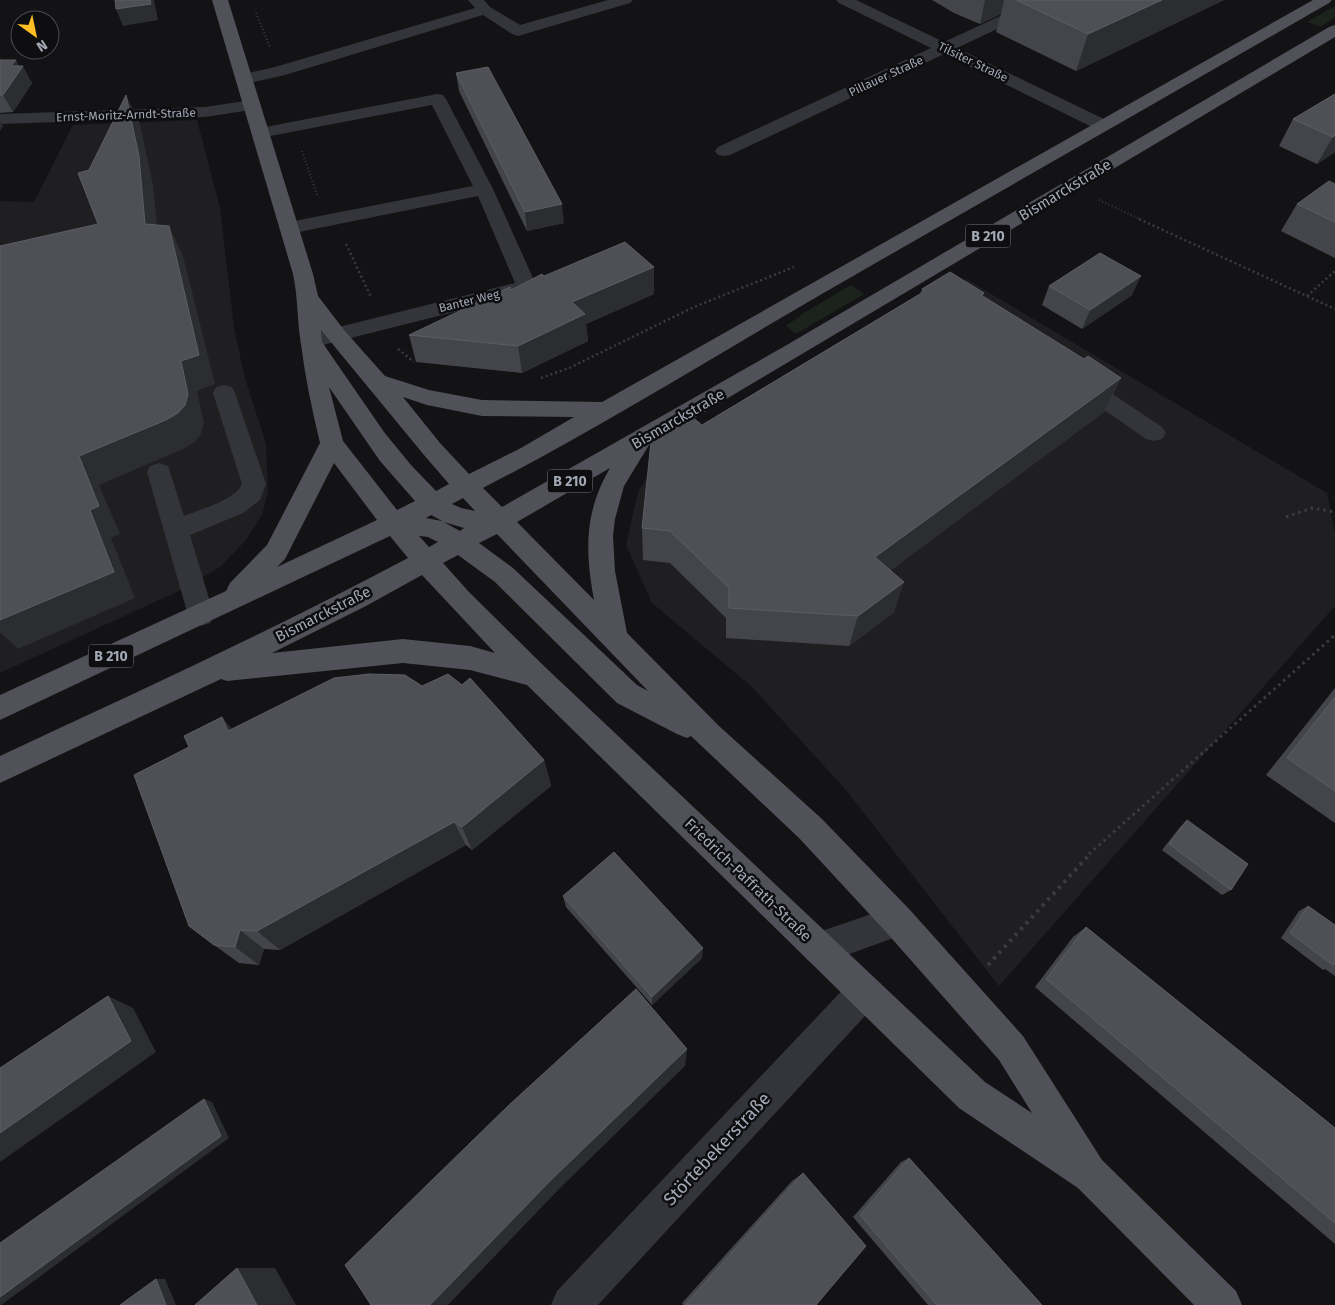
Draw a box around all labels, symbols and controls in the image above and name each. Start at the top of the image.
north arrow [10,10,60,60]
text: N [33,36,50,55]
street label: Tilsiter Straße [936,39,1010,85]
street label: Pillauer Straße [847,53,925,99]
street label: Ernst-Moritz-Arndt-Straße [56,106,196,124]
street label: Bismarckstraße [1016,155,1114,225]
road number: B 210 [966,225,1010,248]
street label: Banter Weg [437,287,501,315]
street label: Bismarckstraße [628,385,728,453]
road number: B 210 [548,470,592,492]
street label: Bismarckstraße [272,582,374,646]
road number: B 210 [88,644,134,668]
street label: Friedrich-Paffrath-Straße [681,815,815,945]
street label: Störtebekerstraße [659,1088,775,1210]

